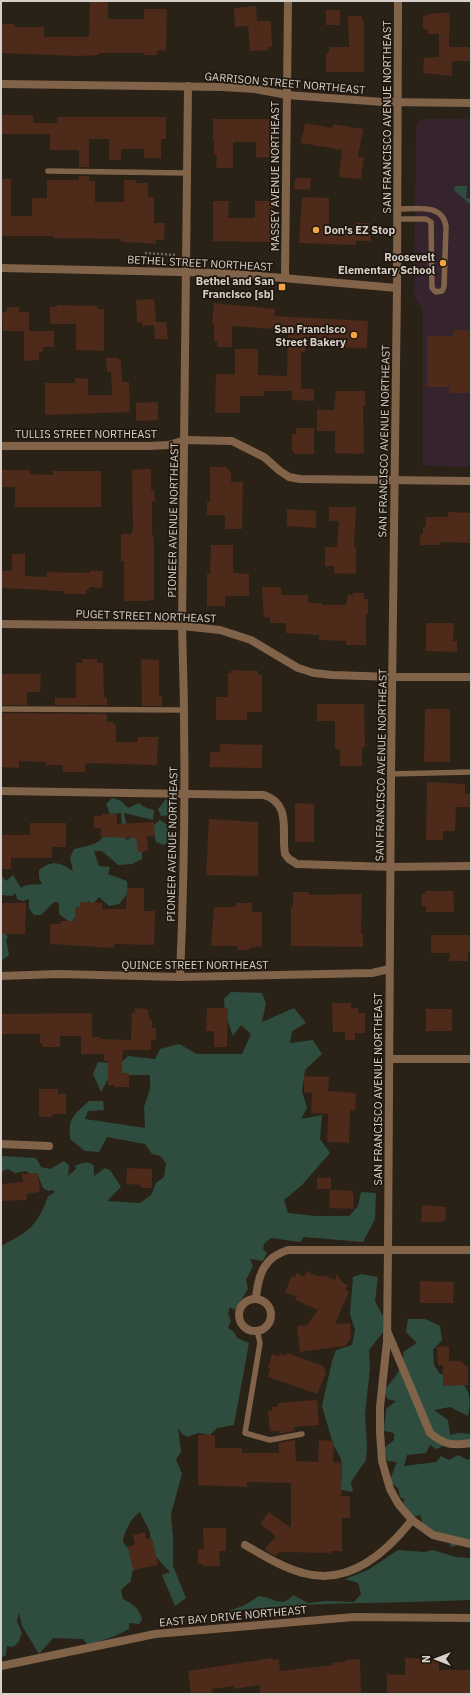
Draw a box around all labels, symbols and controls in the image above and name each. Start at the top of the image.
street label: SAN FRANCISCO AVENUE NORTHEAST [380,20,394,213]
street label: GARRISON STREET NORTHEAST [204,69,367,97]
street label: MASSEY AVENUE NORTHEAST [268,100,282,251]
place label: Don's EZ Stop [324,223,395,237]
marker: Don's EZ Stop [311,225,321,235]
place label: Roosevelt Elementary School [338,250,436,277]
street label: BETHEL STREET NORTHEAST [127,252,274,274]
marker: Roosevelt Elementary School [438,258,448,268]
place label: Bethel and San Francisco [sb] [196,274,274,301]
marker: Bethel and San Francisco [sb] [277,282,287,292]
place label: San Francisco Street Bakery [274,322,346,349]
marker: San Francisco Street Bakery [349,330,359,340]
street label: SAN FRANCISCO AVENUE NORTHEAST [375,344,393,538]
street label: TULLIS STREET NORTHEAST [15,427,158,441]
street label: PIONEER AVENUE NORTHEAST [165,441,181,598]
street label: PUGET STREET NORTHEAST [75,607,217,625]
street label: SAN FRANCISCO AVENUE NORTHEAST [372,668,390,862]
street label: PIONEER AVENUE NORTHEAST [164,765,180,922]
street label: QUINCE STREET NORTHEAST [122,958,269,972]
street label: SAN FRANCISCO AVENUE NORTHEAST [371,992,385,1185]
street label: EAST BAY DRIVE NORTHEAST [159,1603,308,1629]
north arrow [416,1639,456,1679]
text: N [419,1655,433,1663]

